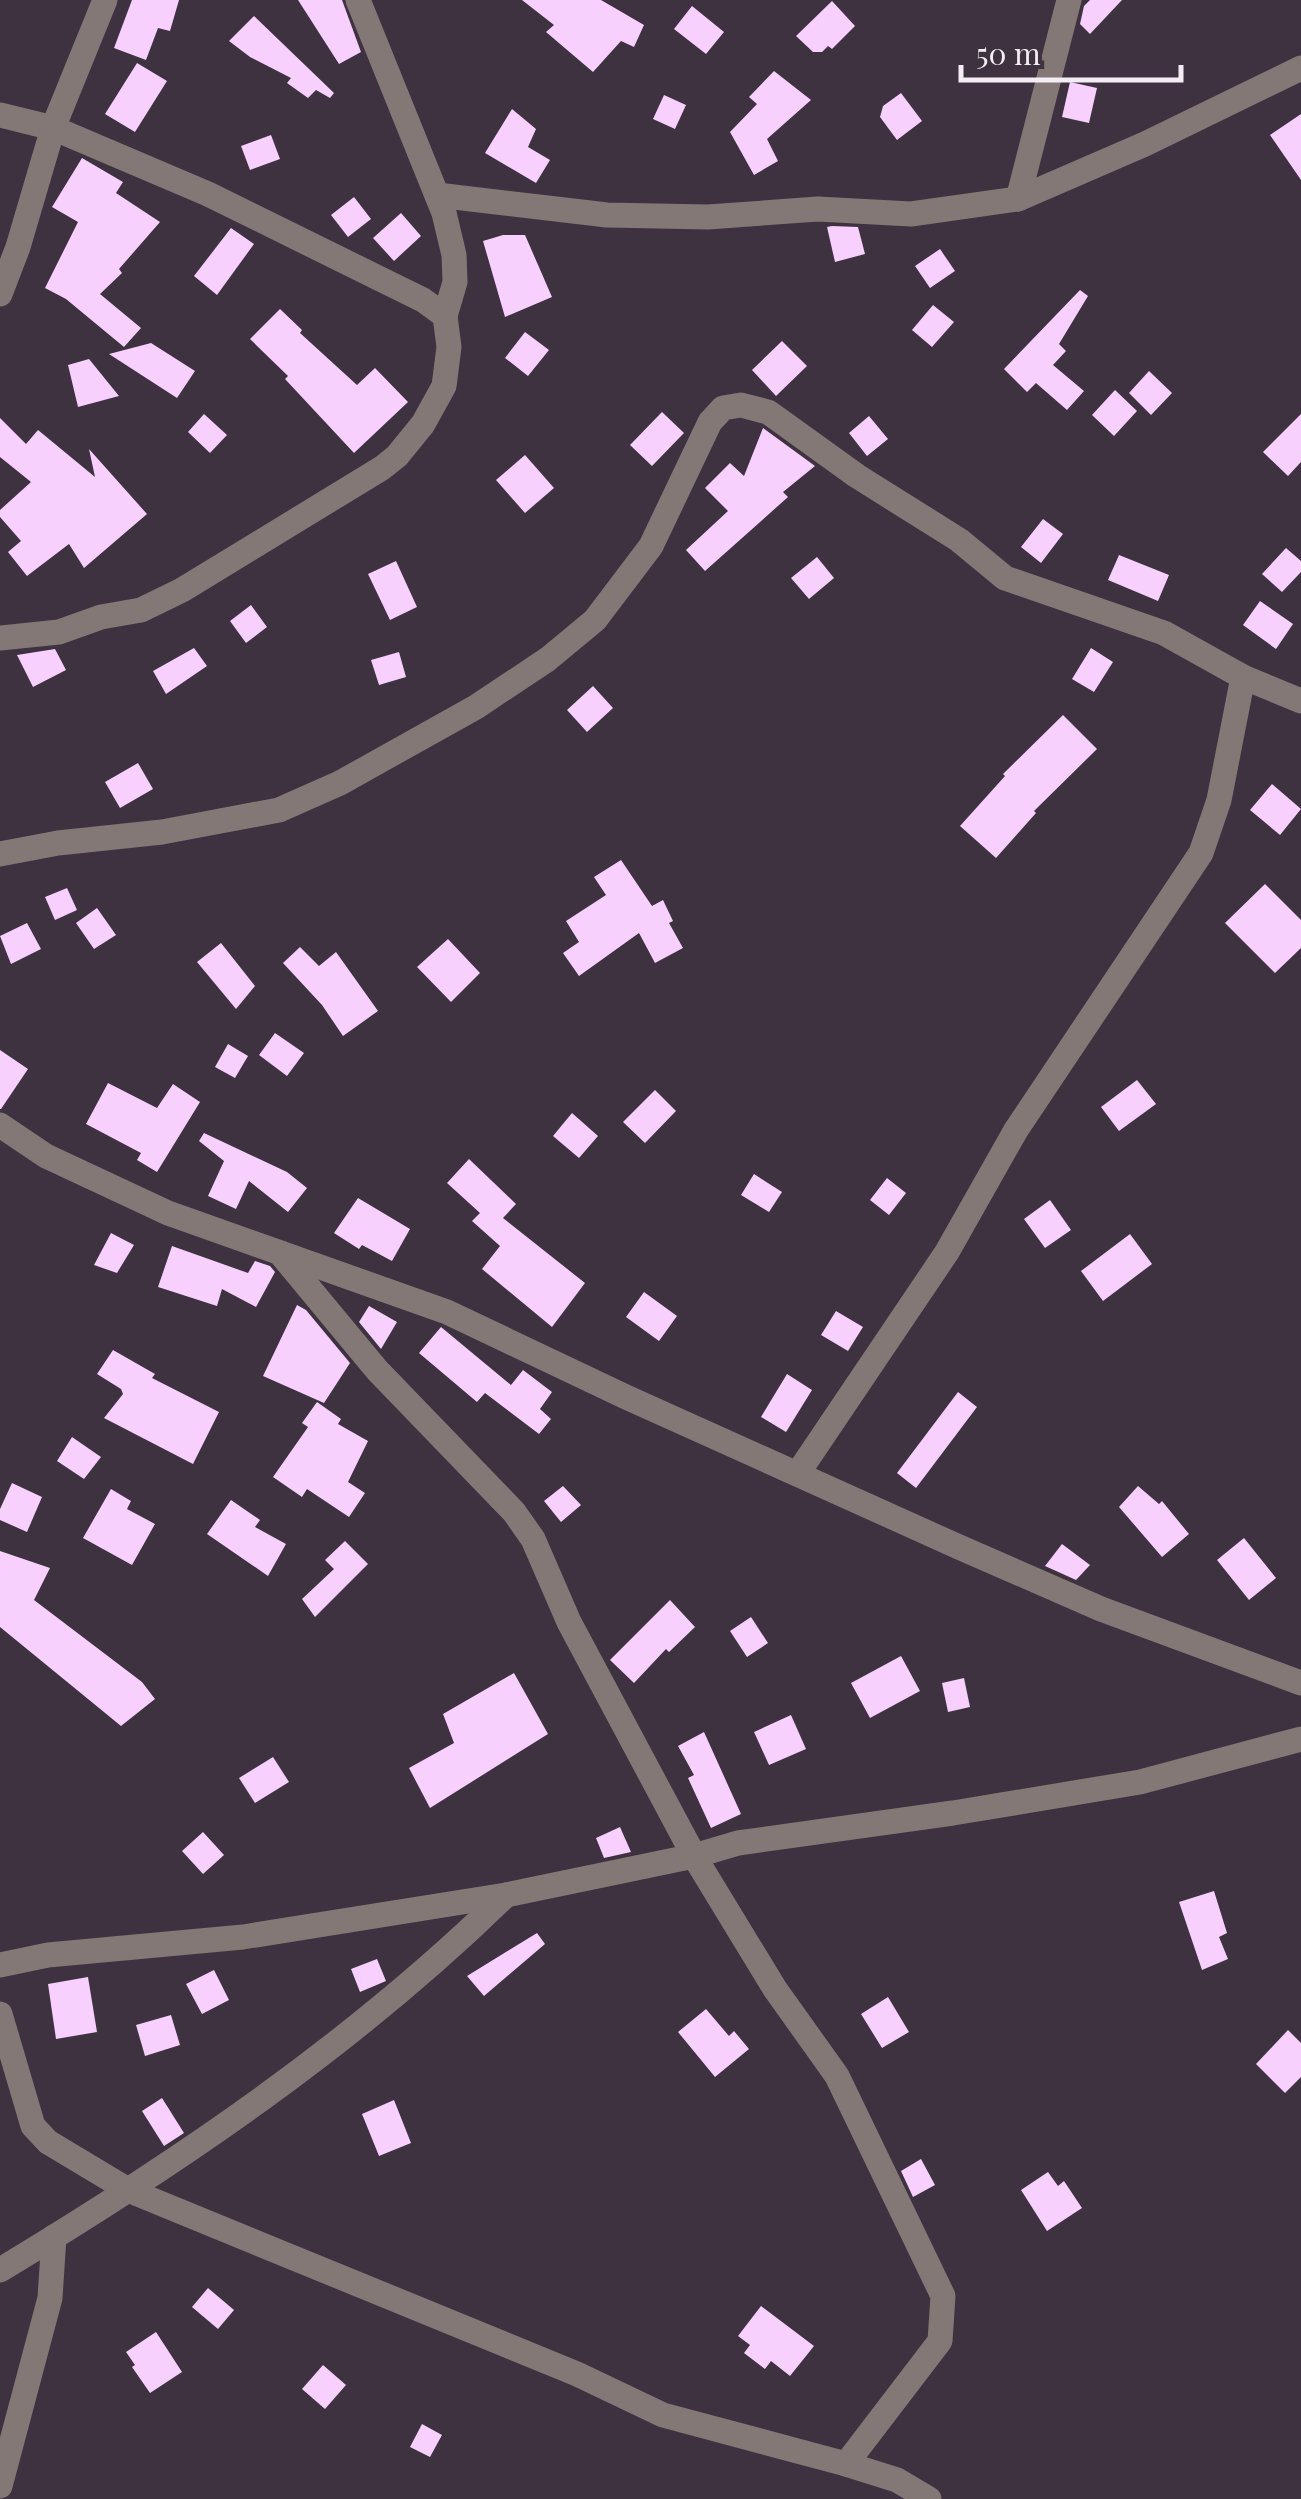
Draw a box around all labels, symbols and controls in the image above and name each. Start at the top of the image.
scale bar [961,20,1181,82]
text: 50 m [976,33,1041,73]

